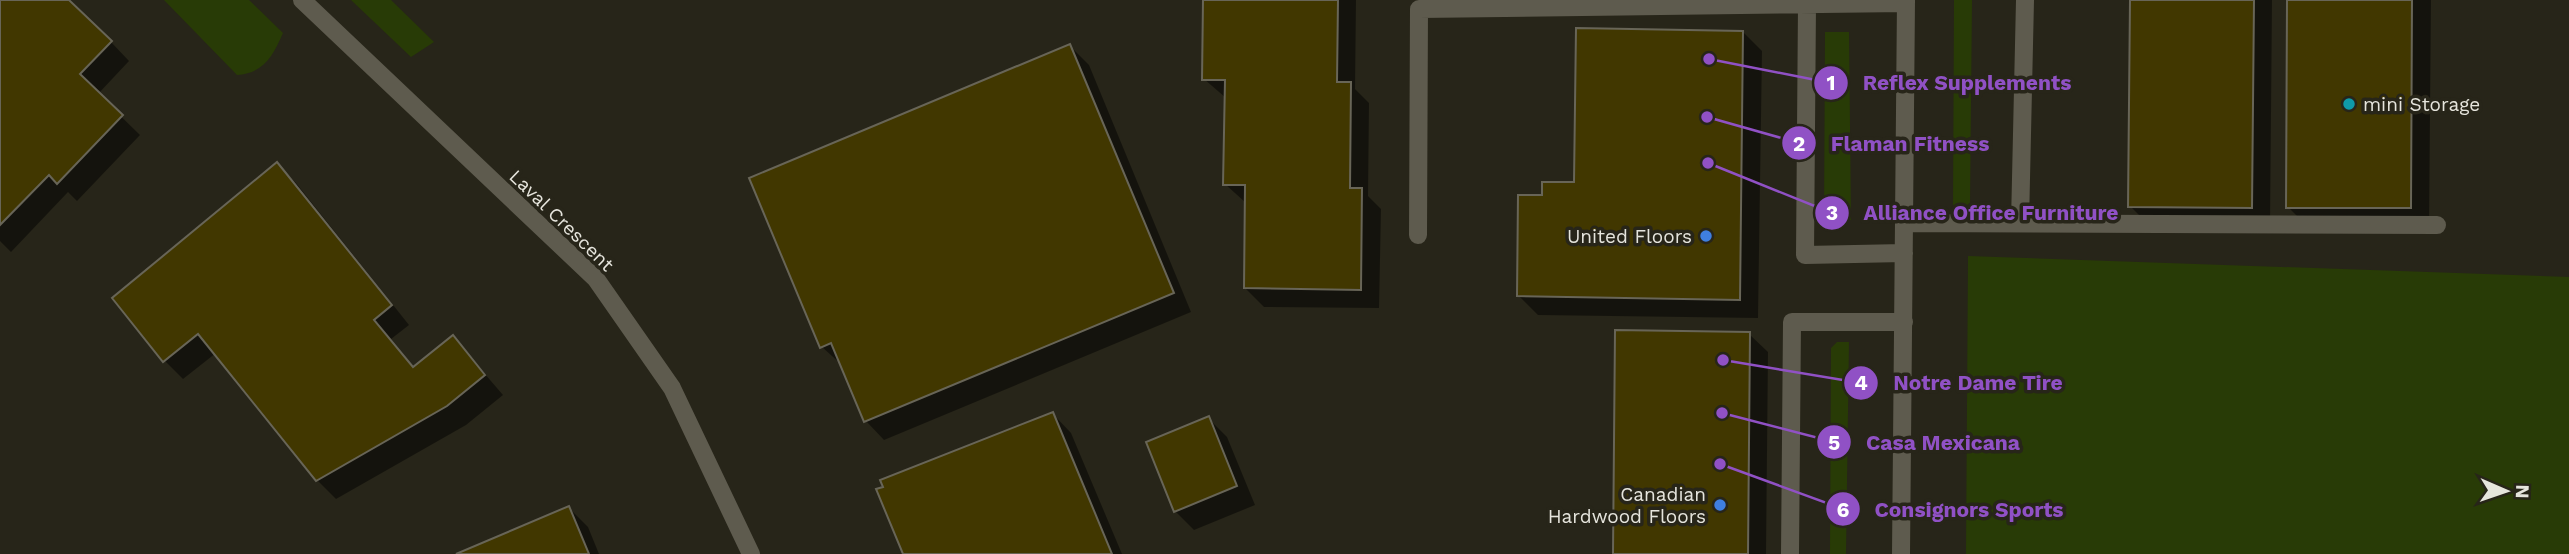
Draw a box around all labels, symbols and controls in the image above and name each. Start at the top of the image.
callout: Reflex Supplements [1813,62,2085,104]
text: 1 [1826,70,1836,95]
text: Reflex Supplements [1863,70,2071,95]
place label: mini Storage [2363,93,2480,116]
marker: mini Storage [2341,96,2357,112]
callout: Flaman Fitness [1781,122,2003,164]
text: 2 [1793,131,1805,156]
text: Flaman Fitness [1831,131,1989,156]
street label: Laval Crescent [505,165,619,276]
callout: Alliance Office Furniture [1815,192,2133,234]
text: 3 [1826,200,1838,225]
text: Alliance Office Furniture [1863,200,2119,225]
place label: United Floors [1567,225,1692,248]
marker: United Floors [1698,228,1714,244]
callout: Notre Dame Tire [1844,362,2077,404]
text: 4 [1854,370,1868,395]
text: Notre Dame Tire [1893,370,2063,395]
callout: Casa Mexicana [1817,421,2034,463]
text: 5 [1828,430,1840,455]
text: Casa Mexicana [1866,430,2021,455]
north arrow [2471,456,2541,526]
place label: Canadian Hardwood Floors [1548,483,1706,528]
text: N [2511,484,2534,499]
callout: Consignors Sports [1825,488,2077,530]
marker: Canadian Hardwood Floors [1712,497,1728,513]
text: 6 [1837,497,1850,522]
text: Consignors Sports [1874,497,2064,522]

